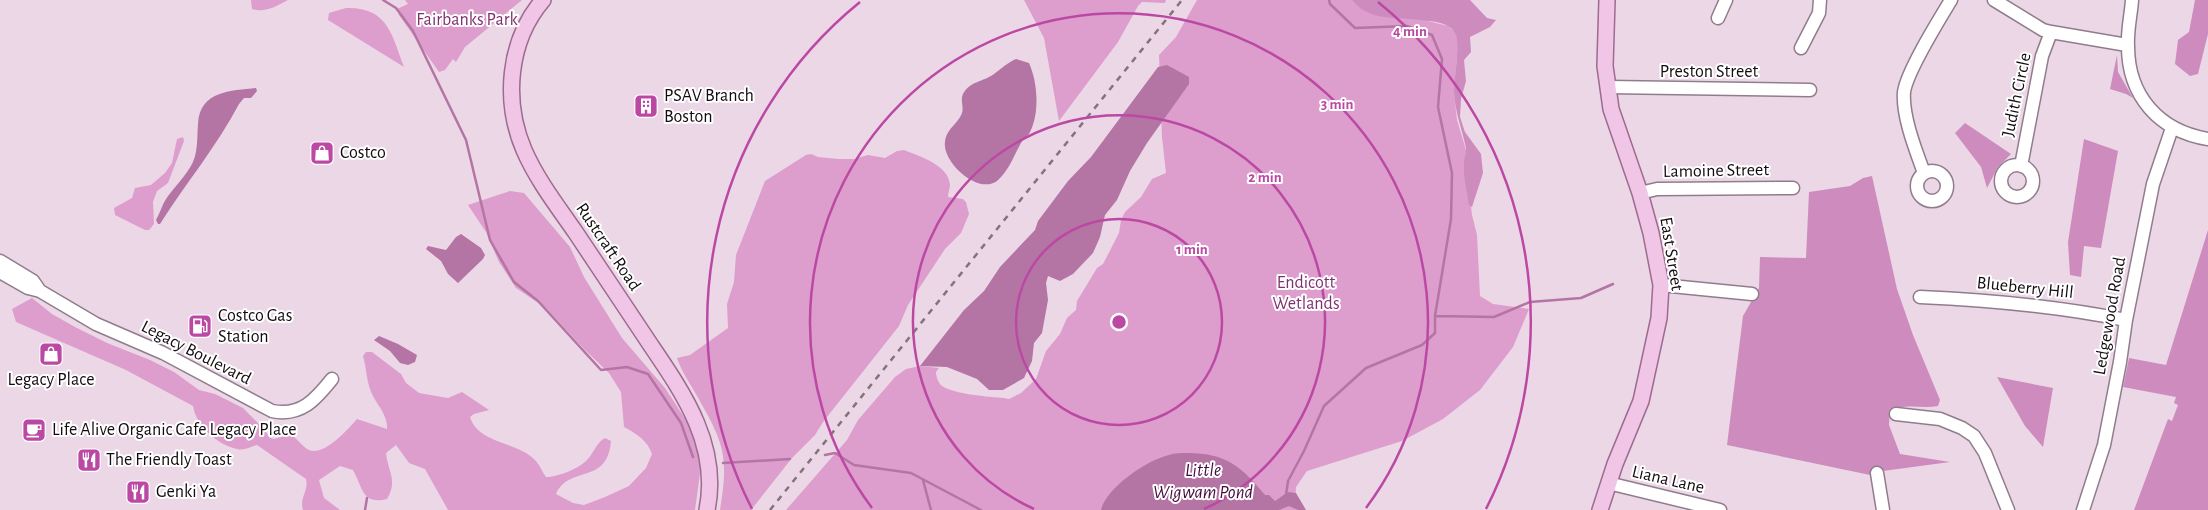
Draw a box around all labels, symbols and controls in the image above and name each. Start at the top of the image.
park label: Fairbanks Park [416,11,518,29]
text: 4 min [1393,24,1427,39]
street label: Judith Circle [1999,51,2035,139]
street label: Preston Street [1660,63,1759,81]
place label: PSAV Branch Boston [664,87,754,126]
building icon: PSAV Branch Boston [633,93,659,119]
text: 3 min [1321,97,1353,112]
shop icon: Costco [309,140,335,166]
place label: Costco [340,144,386,162]
street label: Lamoine Street [1663,161,1769,181]
text: 2 min [1248,170,1282,185]
street label: Rustcraft Road [572,200,644,294]
street label: East Street [1656,216,1686,292]
text: 1 min [1176,242,1208,257]
street label: Ledgewood Road [2091,256,2129,376]
park label: Endicott Wetlands [1272,274,1340,313]
street label: Blueberry Hill [1976,274,2074,302]
place label: Costco Gas Station [218,307,292,346]
fuel station icon: Costco Gas Station [187,313,213,339]
centre of rings [1110,313,1128,331]
street label: Legacy Boulevard [138,318,254,388]
shop icon: Legacy Place [38,341,64,367]
place label: Legacy Place [7,371,95,389]
cafe icon: Life Alive Organic Cafe Legacy Place [21,417,47,443]
place label: Life Alive Organic Cafe Legacy Place [52,421,297,439]
restaurant icon: The Friendly Toast [76,447,102,473]
place label: The Friendly Toast [106,451,232,469]
water label: Little Wigwam Pond [1153,461,1254,502]
street label: Liana Lane [1630,463,1706,497]
restaurant icon: Genki Ya [125,479,151,505]
place label: Genki Ya [156,483,216,501]

